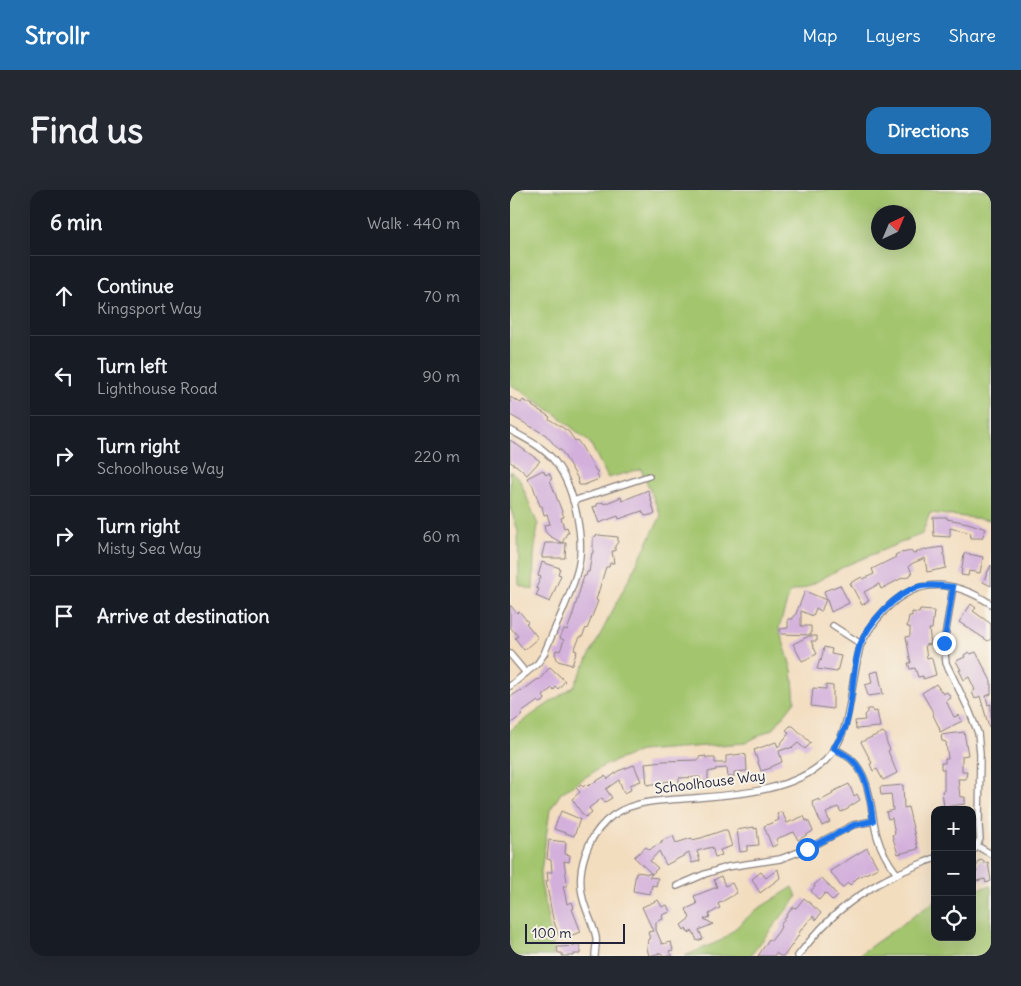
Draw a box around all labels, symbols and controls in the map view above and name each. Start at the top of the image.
text: Strollr [25,20,90,50]
text: Map [802,24,837,47]
text: Layers [865,24,921,47]
text: Share [949,24,996,47]
button: Directions [866,107,991,154]
text: Find us [30,108,143,152]
north arrow [871,205,916,250]
text: 6 min [50,209,102,236]
text: Walk · 440 m [367,213,460,233]
text: Continue [97,274,174,298]
icon: ahead [50,282,78,310]
text: 70 m [424,286,460,306]
text: Kingsport Way [97,298,202,318]
text: Turn left [97,354,167,378]
icon: left [50,362,78,390]
text: 90 m [422,366,460,386]
text: Lighthouse Road [97,378,218,398]
text: Turn right [97,434,180,458]
icon: right [50,442,78,470]
text: 220 m [414,446,460,466]
text: Schoolhouse Way [97,458,224,478]
text: Turn right [97,514,180,538]
icon: right [50,522,78,550]
text: 60 m [422,526,460,546]
text: Misty Sea Way [97,538,202,558]
icon: arrive [50,602,78,630]
text: Arrive at destination [97,604,270,628]
route end [933,632,956,655]
street label: Schoolhouse Way [654,766,766,798]
map controls [931,806,976,941]
button: + [931,806,976,851]
route start [796,838,819,861]
button: − [931,851,976,896]
button: locate [931,896,976,941]
scale bar [525,921,625,944]
text: 100 m [532,924,572,942]

